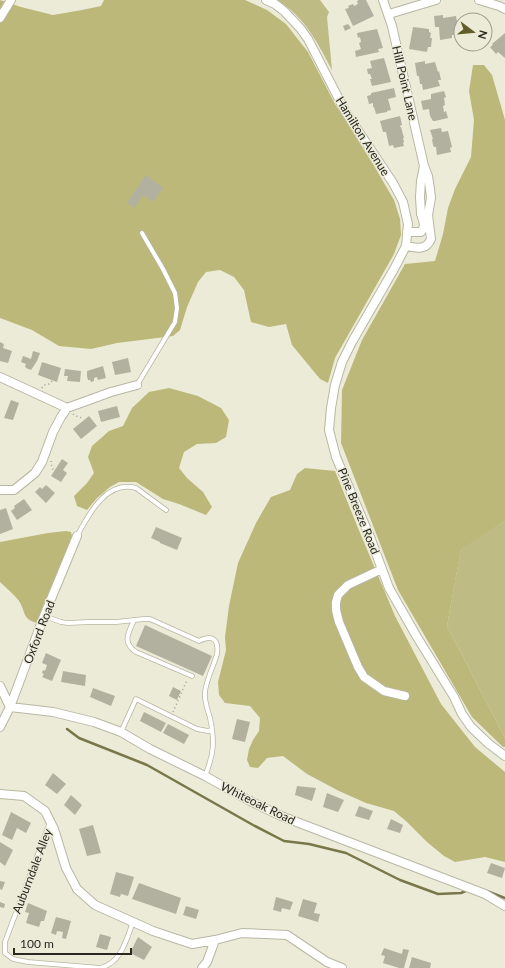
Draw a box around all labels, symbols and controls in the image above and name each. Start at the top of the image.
north arrow [453,12,493,52]
text: N [476,29,491,41]
street label: Hill Point Lane [389,44,421,122]
street label: Hamilton Avenue [333,94,393,178]
street label: Pine Breeze Road [335,466,383,556]
street label: Oxford Road [20,598,58,666]
street label: Whiteoak Road [218,778,298,828]
street label: Auburndale Alley [9,826,55,916]
scale bar [14,930,131,956]
text: 100 m [20,936,54,951]

